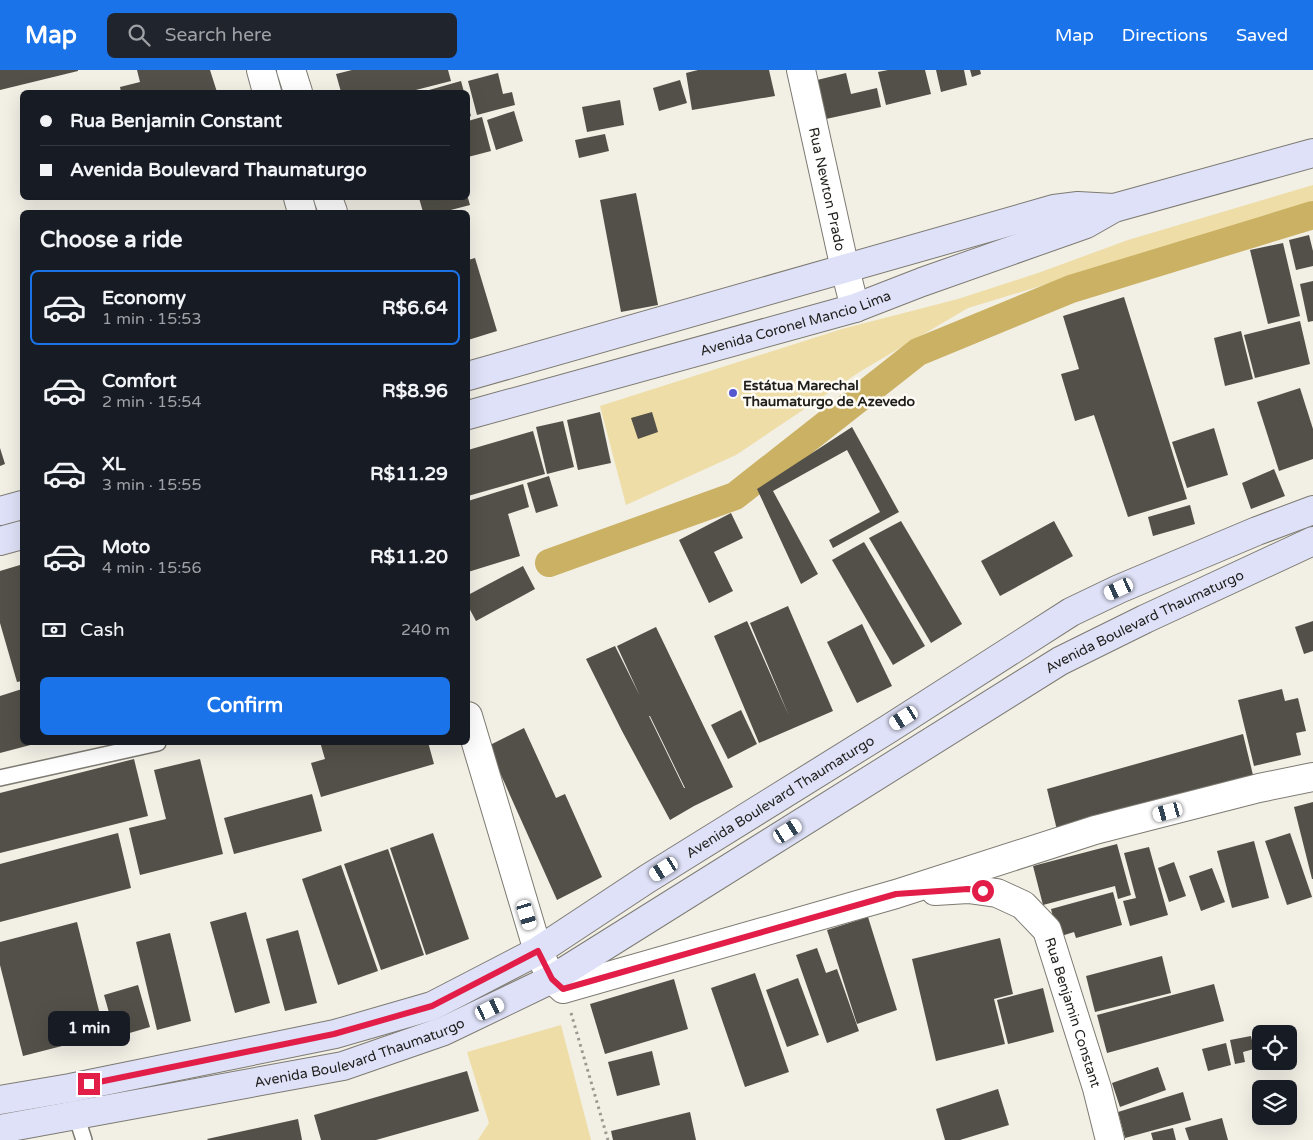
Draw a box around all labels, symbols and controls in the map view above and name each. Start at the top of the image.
search box [107,13,457,58]
text: Map [25,21,77,50]
icon: search [125,21,153,49]
text: Search here [165,24,272,46]
text: Map [1055,24,1094,46]
text: Directions [1122,24,1208,46]
text: Saved [1236,24,1288,46]
text: Rua Benjamin Constant [70,110,282,132]
street label: Rua Newton Prado [805,126,849,253]
text: Avenida Boulevard Thaumaturgo [70,159,367,181]
text: Choose a ride [40,227,183,253]
icon: car [42,285,87,330]
street label: Avenida Coronel Mancio Lima [698,286,893,359]
text: Economy [102,287,186,309]
text: R$6.64 [382,297,448,319]
text: 1 min · 15:53 [102,309,201,329]
icon: car [42,368,87,413]
text: Comfort [102,370,176,392]
place label: Estátua Marechal Thaumaturgo de Azevedo [742,377,916,410]
text: R$8.96 [382,380,448,402]
marker: Estátua Marechal Thaumaturgo de Azevedo [727,387,739,399]
text: 2 min · 15:54 [102,392,201,412]
icon: car [42,451,87,496]
text: XL [102,453,126,475]
text: R$11.29 [370,463,448,485]
text: 3 min · 15:55 [102,475,201,495]
icon: car [42,534,87,579]
text: Moto [102,536,150,558]
text: R$11.20 [370,546,448,568]
text: 4 min · 15:56 [102,558,201,578]
street label: Avenida Boulevard Thaumaturgo [1042,566,1246,677]
car [1102,576,1135,602]
icon: cash [40,616,68,644]
text: Cash [80,619,125,641]
text: 240 m [401,620,450,640]
button: Confirm [40,677,450,735]
car [887,704,920,732]
street label: Avenida Boulevard Thaumaturgo [683,731,877,861]
car [1151,801,1184,823]
car [771,817,804,845]
car [647,855,680,883]
route start [972,880,994,902]
car [515,898,538,932]
street label: Rua Benjamin Constant [1041,935,1105,1090]
car [473,996,506,1022]
callout: 1 min [48,1012,130,1046]
street label: Avenida Boulevard Thaumaturgo [253,1014,467,1091]
text: 1 min [68,1018,110,1038]
map controls [1252,1025,1297,1125]
button: locate [1252,1025,1297,1070]
route end [78,1073,100,1095]
button: layers [1252,1080,1297,1125]

